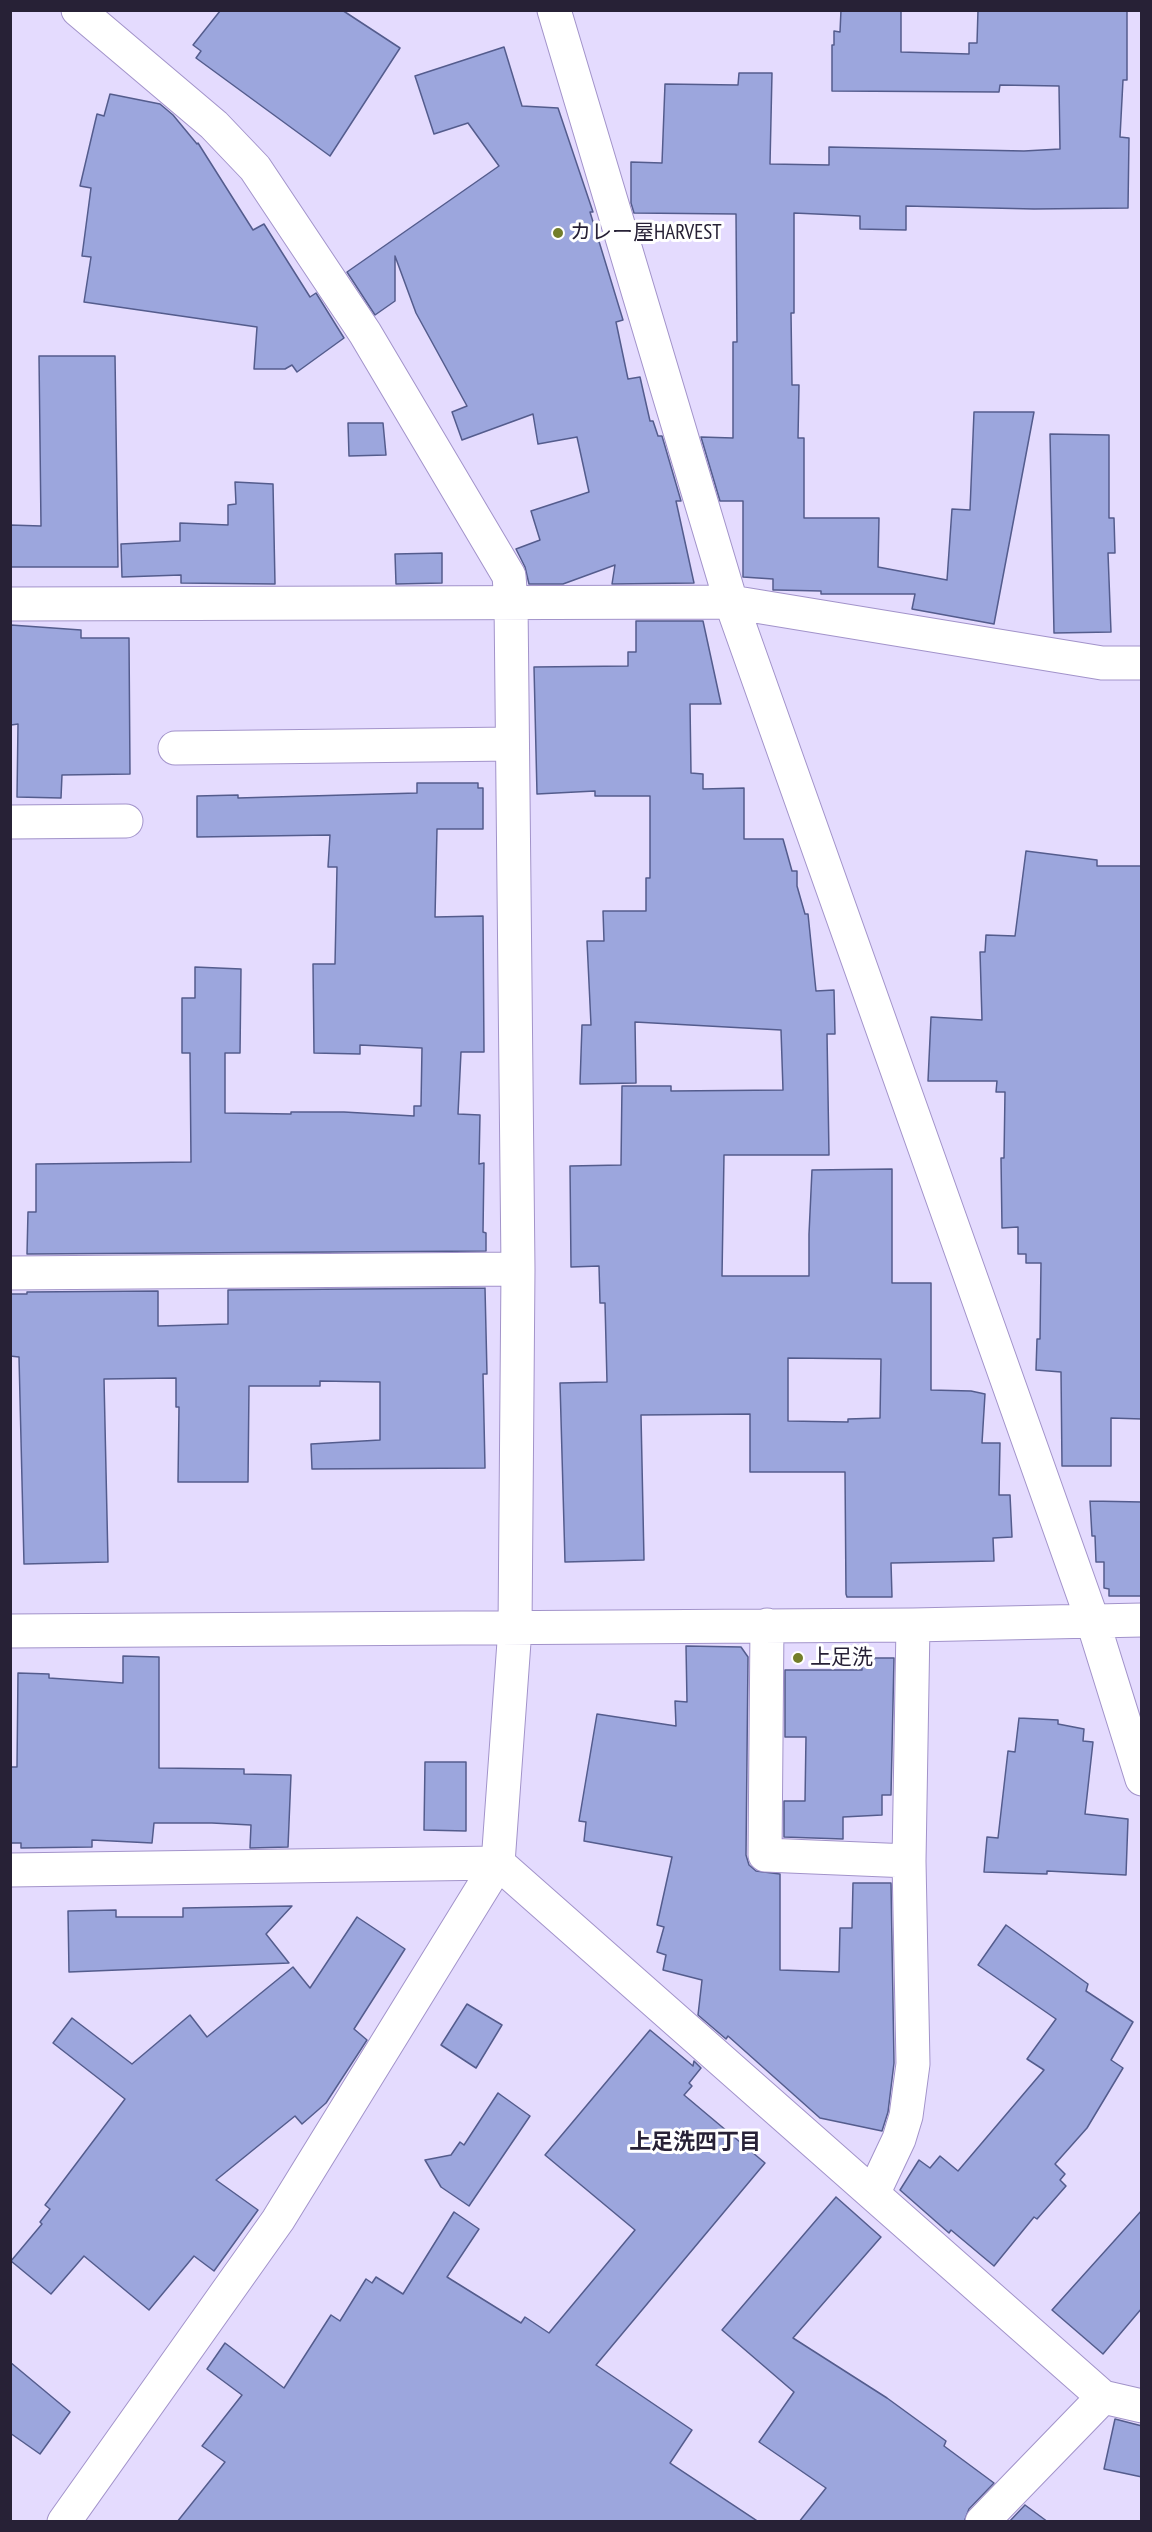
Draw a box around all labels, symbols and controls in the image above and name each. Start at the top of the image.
place label: カレー屋HARVEST [570,220,722,246]
marker: カレー屋HARVEST [551,226,565,240]
place label: 上足洗 [810,1645,873,1671]
marker: 上足洗 [791,1651,805,1665]
district label: 上足洗四丁目 [629,2130,761,2156]

